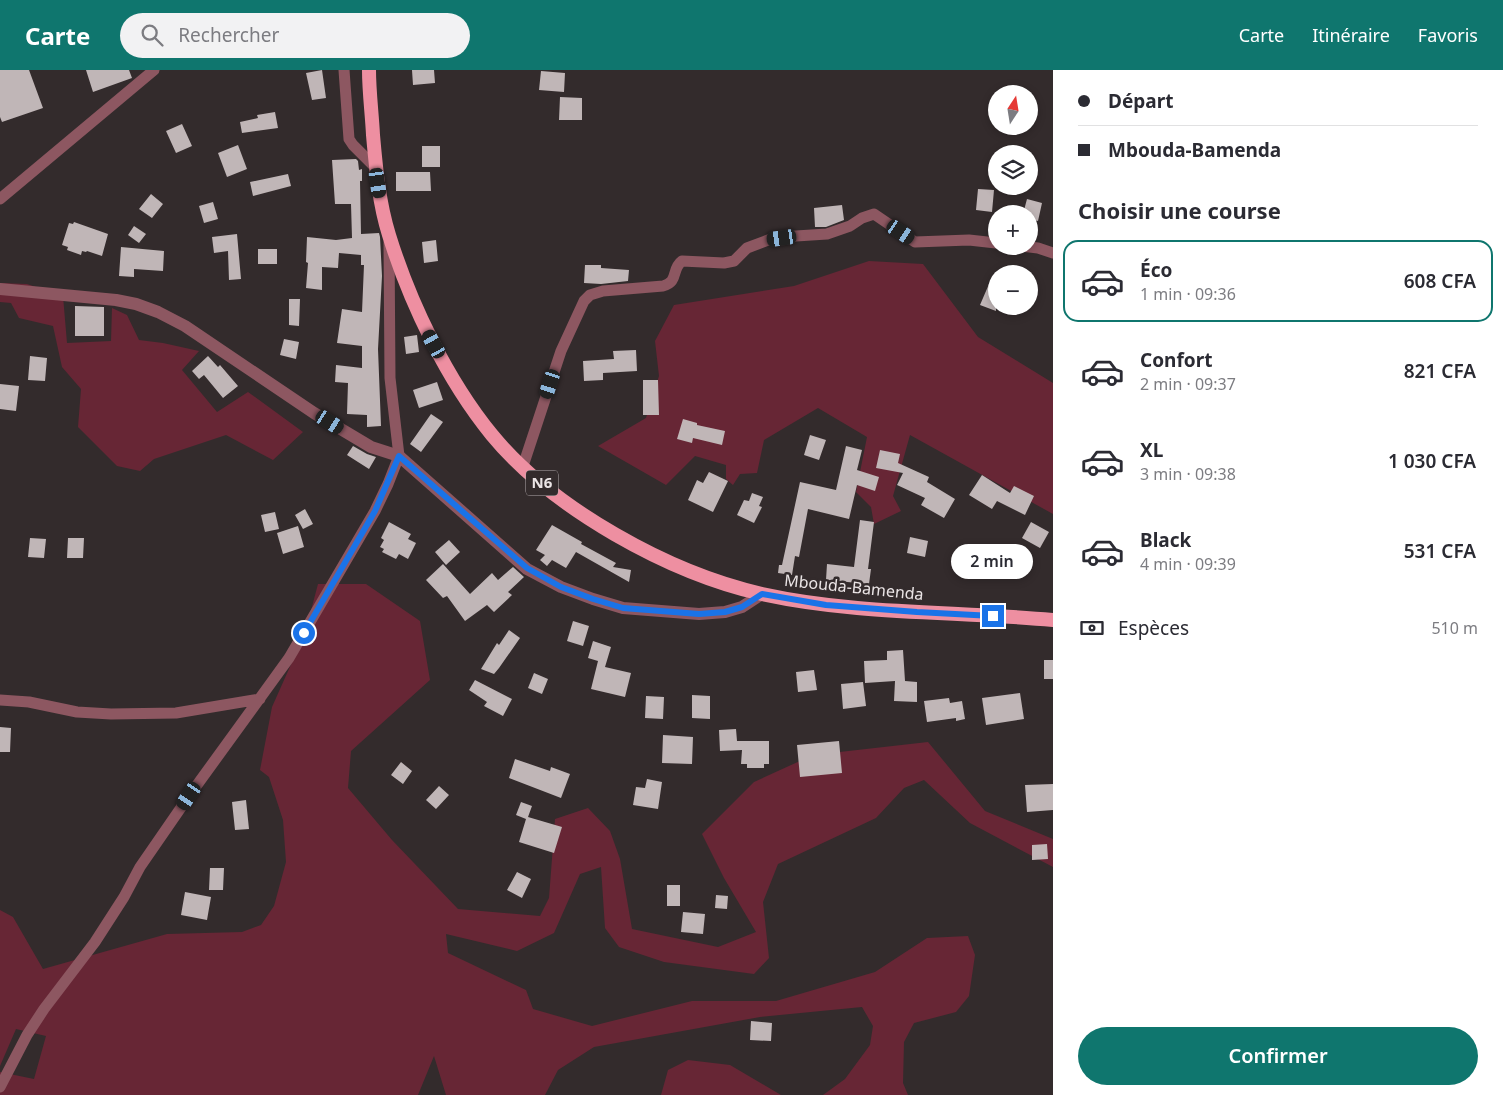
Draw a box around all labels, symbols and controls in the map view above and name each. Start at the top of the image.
search box [120,13,470,58]
text: Carte [25,19,90,52]
icon: search [138,21,166,49]
text: Rechercher [178,22,279,48]
text: Carte [1239,23,1284,47]
text: Itinéraire [1312,23,1390,47]
text: Favoris [1418,23,1478,47]
north arrow [988,85,1038,135]
map controls [988,85,1038,315]
text: Départ [1108,88,1173,114]
text: Mbouda-Bamenda [1108,137,1281,163]
button: layers [988,145,1038,195]
car [368,167,387,199]
text: Choisir une course [1078,195,1281,225]
button: + [988,205,1038,255]
car [884,217,917,247]
car [766,228,797,248]
text: Éco [1140,257,1172,283]
icon: car [1080,259,1125,304]
button: − [988,265,1038,315]
text: 608 CFA [1404,268,1476,294]
text: 1 min · 09:36 [1140,283,1236,305]
car [420,327,447,361]
text: Confort [1140,347,1212,373]
icon: car [1080,349,1125,394]
text: 821 CFA [1404,358,1476,384]
car [538,367,561,401]
text: 2 min · 09:37 [1140,373,1236,395]
car [313,408,346,436]
text: XL [1140,437,1163,463]
icon: car [1080,439,1125,484]
text: 1 030 CFA [1388,448,1476,474]
text: 3 min · 09:38 [1140,463,1236,485]
road number: N6 [526,470,558,496]
text: Black [1140,527,1191,553]
icon: car [1080,529,1125,574]
text: 531 CFA [1404,538,1476,564]
callout: 2 min [952,544,1034,578]
text: 2 min [970,550,1014,572]
text: 4 min · 09:39 [1140,553,1236,575]
street label: Mbouda-Bamenda [783,569,925,605]
route end [982,605,1004,627]
icon: cash [1078,614,1106,642]
text: Espèces [1118,615,1189,641]
text: 510 m [1431,617,1478,639]
route start [293,622,315,644]
car [174,779,203,813]
button: Confirmer [1078,1027,1478,1085]

